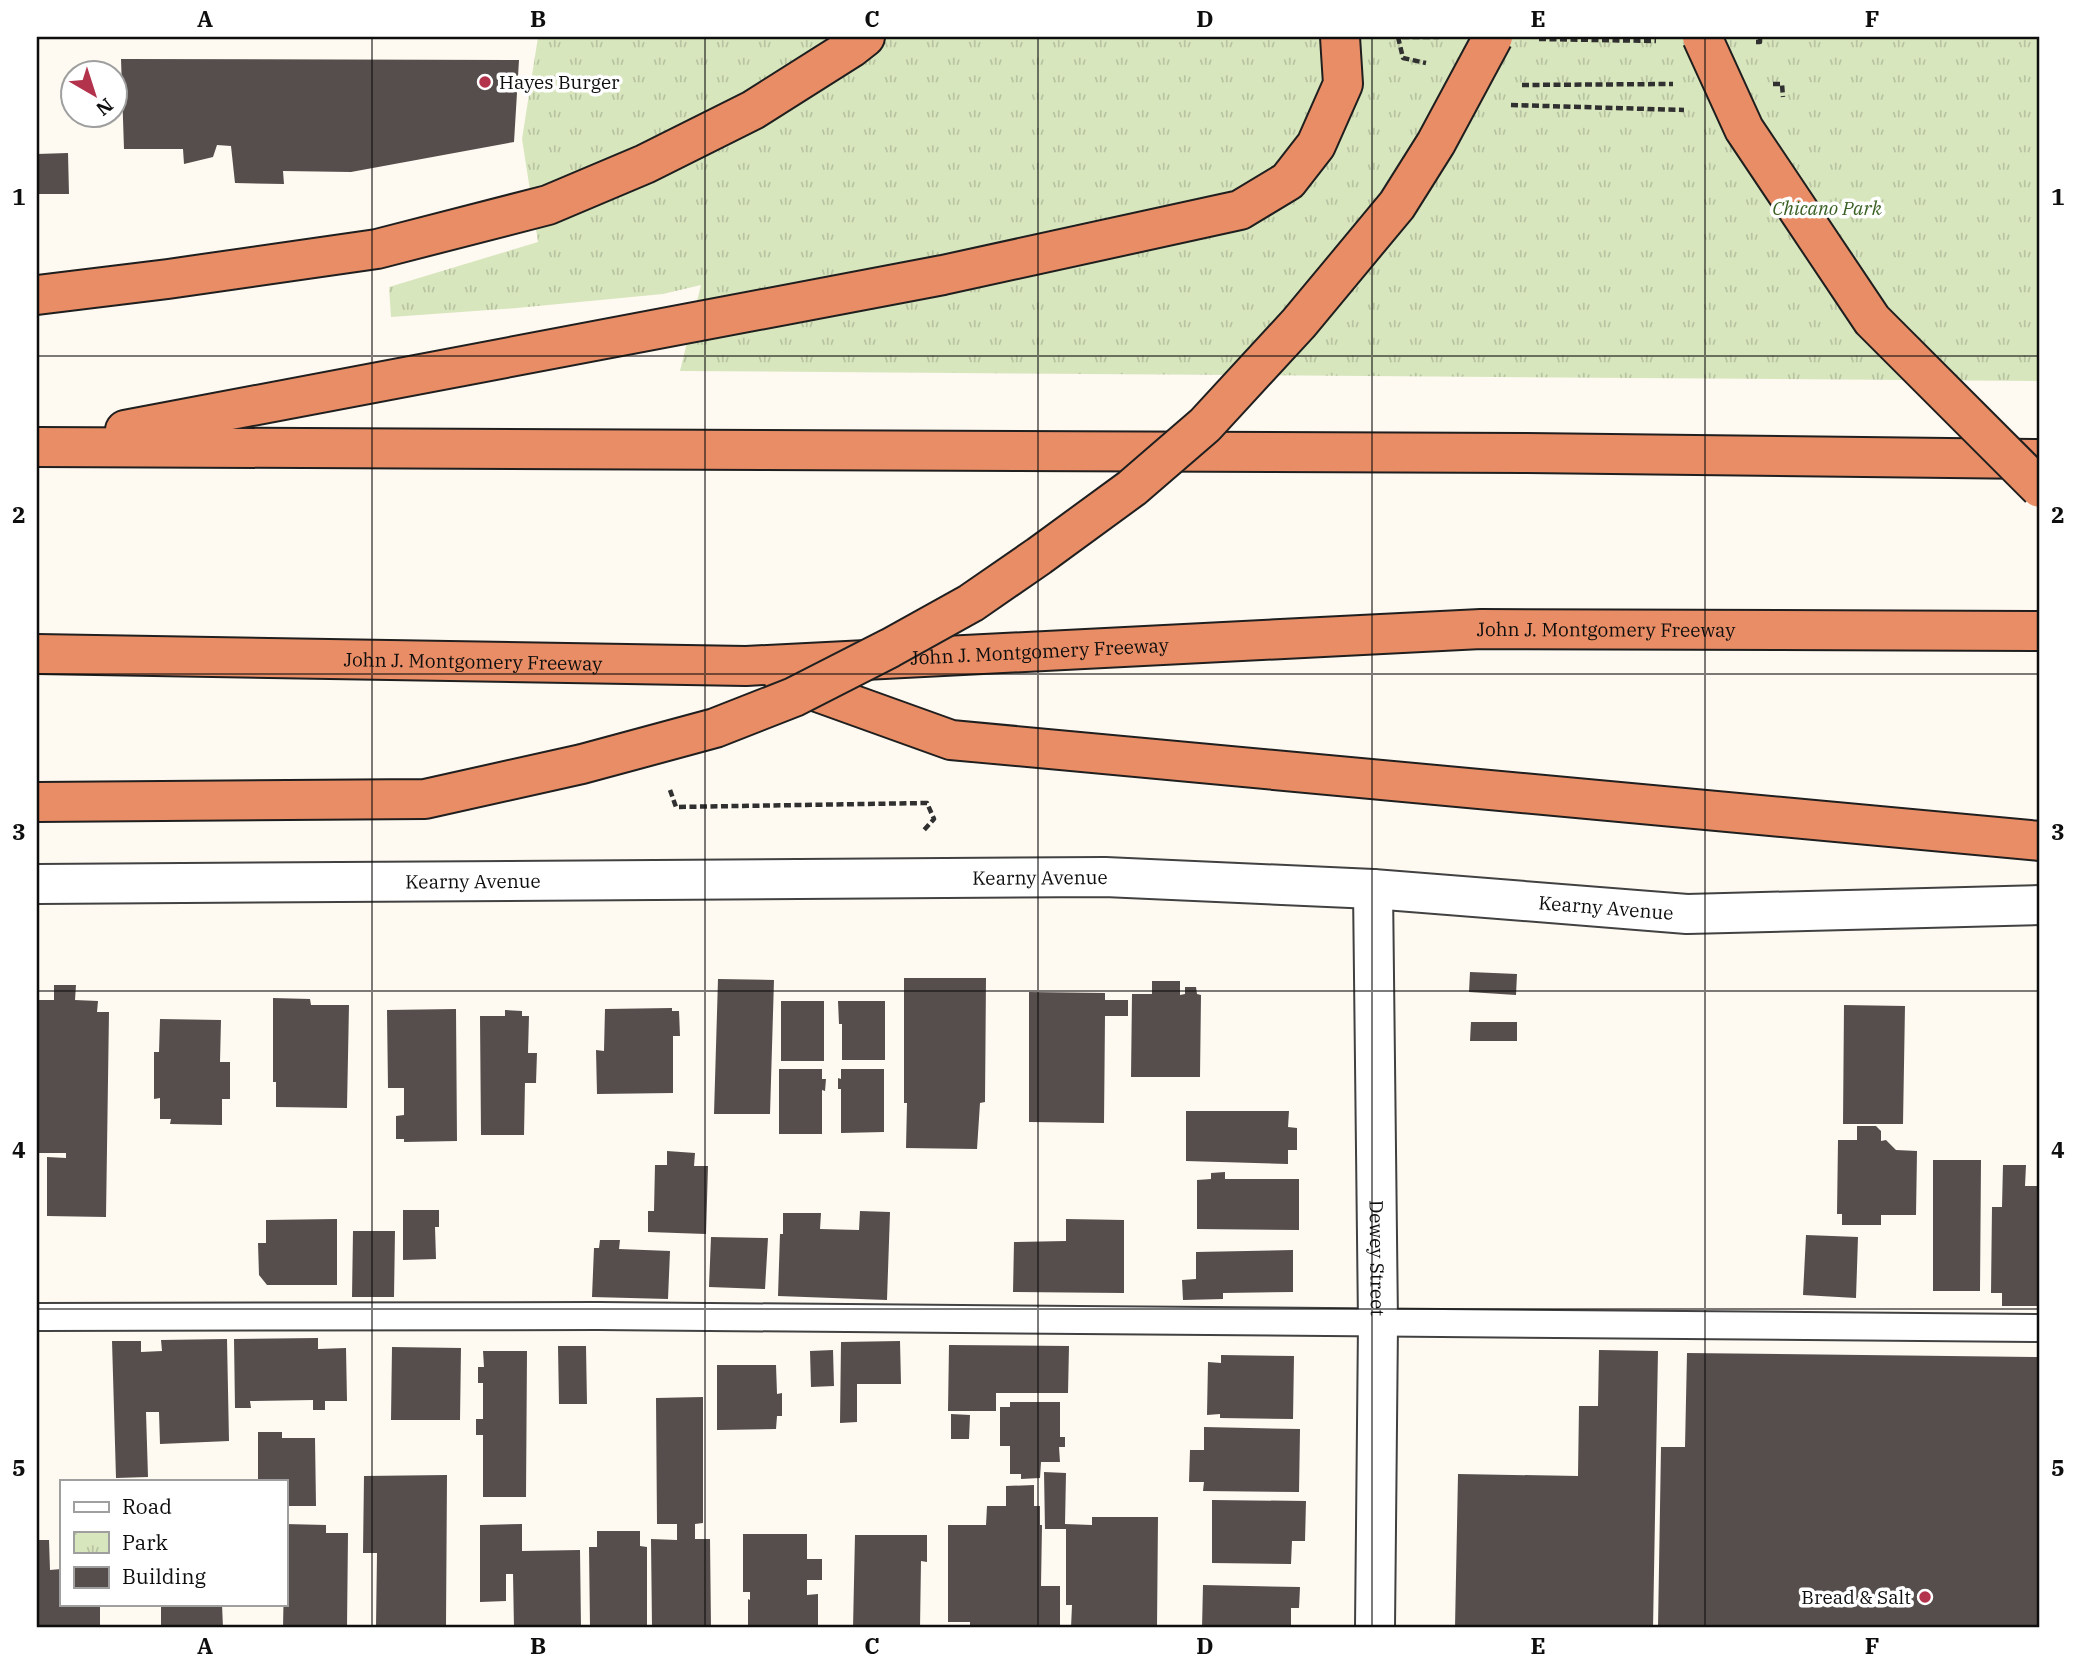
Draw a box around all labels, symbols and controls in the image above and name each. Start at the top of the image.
text: A [197,3,213,33]
text: B [530,3,546,33]
text: C [864,3,880,33]
text: D [1196,3,1214,33]
text: E [1530,3,1546,33]
text: F [1865,3,1879,33]
north arrow [60,60,130,130]
place label: Hayes Burger [499,70,620,94]
marker: Hayes Burger [477,74,493,90]
text: N [91,93,118,121]
text: 1 [12,181,26,211]
text: 1 [2051,181,2065,211]
park label: Chicano Park [1772,196,1883,220]
text: 2 [12,499,26,529]
text: 2 [2051,499,2065,529]
street label: John J. Montgomery Freeway [1476,617,1736,642]
street label: John J. Montgomery Freeway [910,633,1170,670]
street label: John J. Montgomery Freeway [343,647,603,676]
text: 3 [12,816,26,846]
text: 3 [2051,816,2065,846]
street label: Kearny Avenue [972,865,1108,890]
street label: Kearny Avenue [405,869,541,894]
street label: Kearny Avenue [1538,890,1674,925]
text: 4 [12,1134,26,1164]
text: 4 [2051,1134,2065,1164]
street label: Dewey Street [1365,1200,1390,1317]
text: 5 [12,1452,26,1482]
text: 5 [2051,1452,2065,1482]
legend [60,1480,287,1606]
text: Road [122,1492,172,1520]
text: Park [122,1528,169,1556]
text: Building [122,1562,207,1590]
place label: Bread & Salt [1801,1585,1911,1609]
marker: Bread & Salt [1917,1589,1933,1605]
text: A [197,1630,213,1660]
text: B [530,1630,546,1660]
text: C [864,1630,880,1660]
text: D [1196,1630,1214,1660]
text: E [1530,1630,1546,1660]
text: F [1865,1630,1879,1660]

